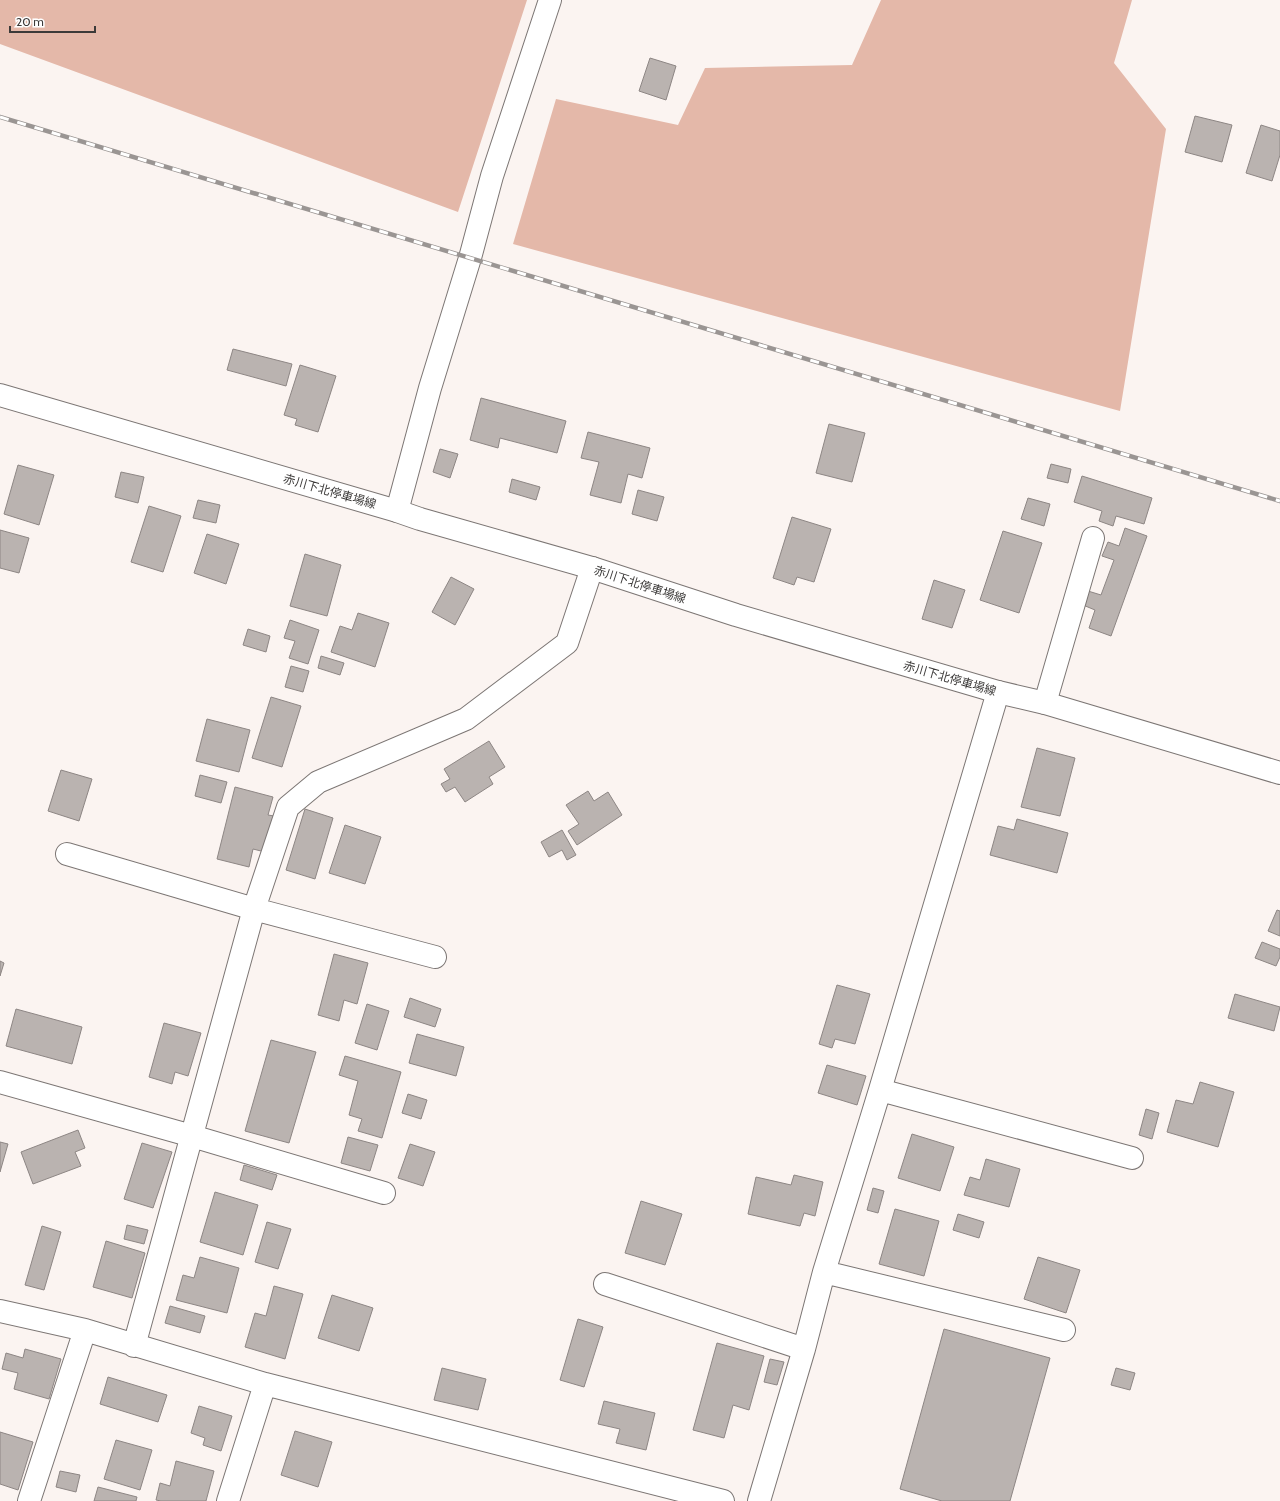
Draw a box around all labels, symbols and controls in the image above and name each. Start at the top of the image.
scale bar [10,8,95,34]
text: 20 m [16,14,44,29]
street label: 赤川下北停車場線 [282,471,378,511]
street label: 赤川下北停車場線 [592,562,688,606]
street label: 赤川下北停車場線 [902,658,998,698]

